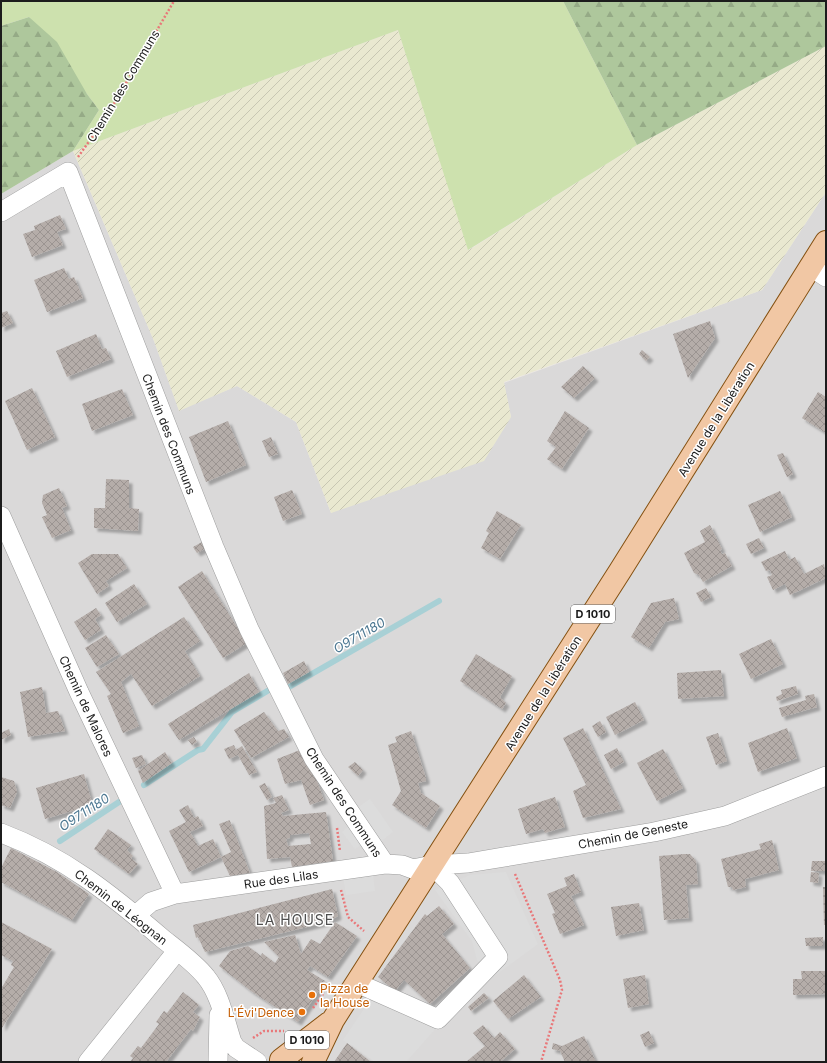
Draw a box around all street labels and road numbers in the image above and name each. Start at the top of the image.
street label: Chemin des Communs [84,27,162,145]
street label: Avenue de la Libération [674,359,758,479]
street label: Chemin des Communs [139,371,199,497]
road number: D 1010 [571,605,615,623]
street label: Avenue de la Libération [501,633,585,753]
street label: Chemin de Malores [56,653,116,759]
street label: Chemin des Communs [303,744,385,860]
street label: Chemin de Geneste [577,816,689,852]
street label: Chemin de Léognan [72,866,170,948]
street label: Rue des Lilas [243,866,319,892]
road number: D 1010 [285,1031,329,1049]

